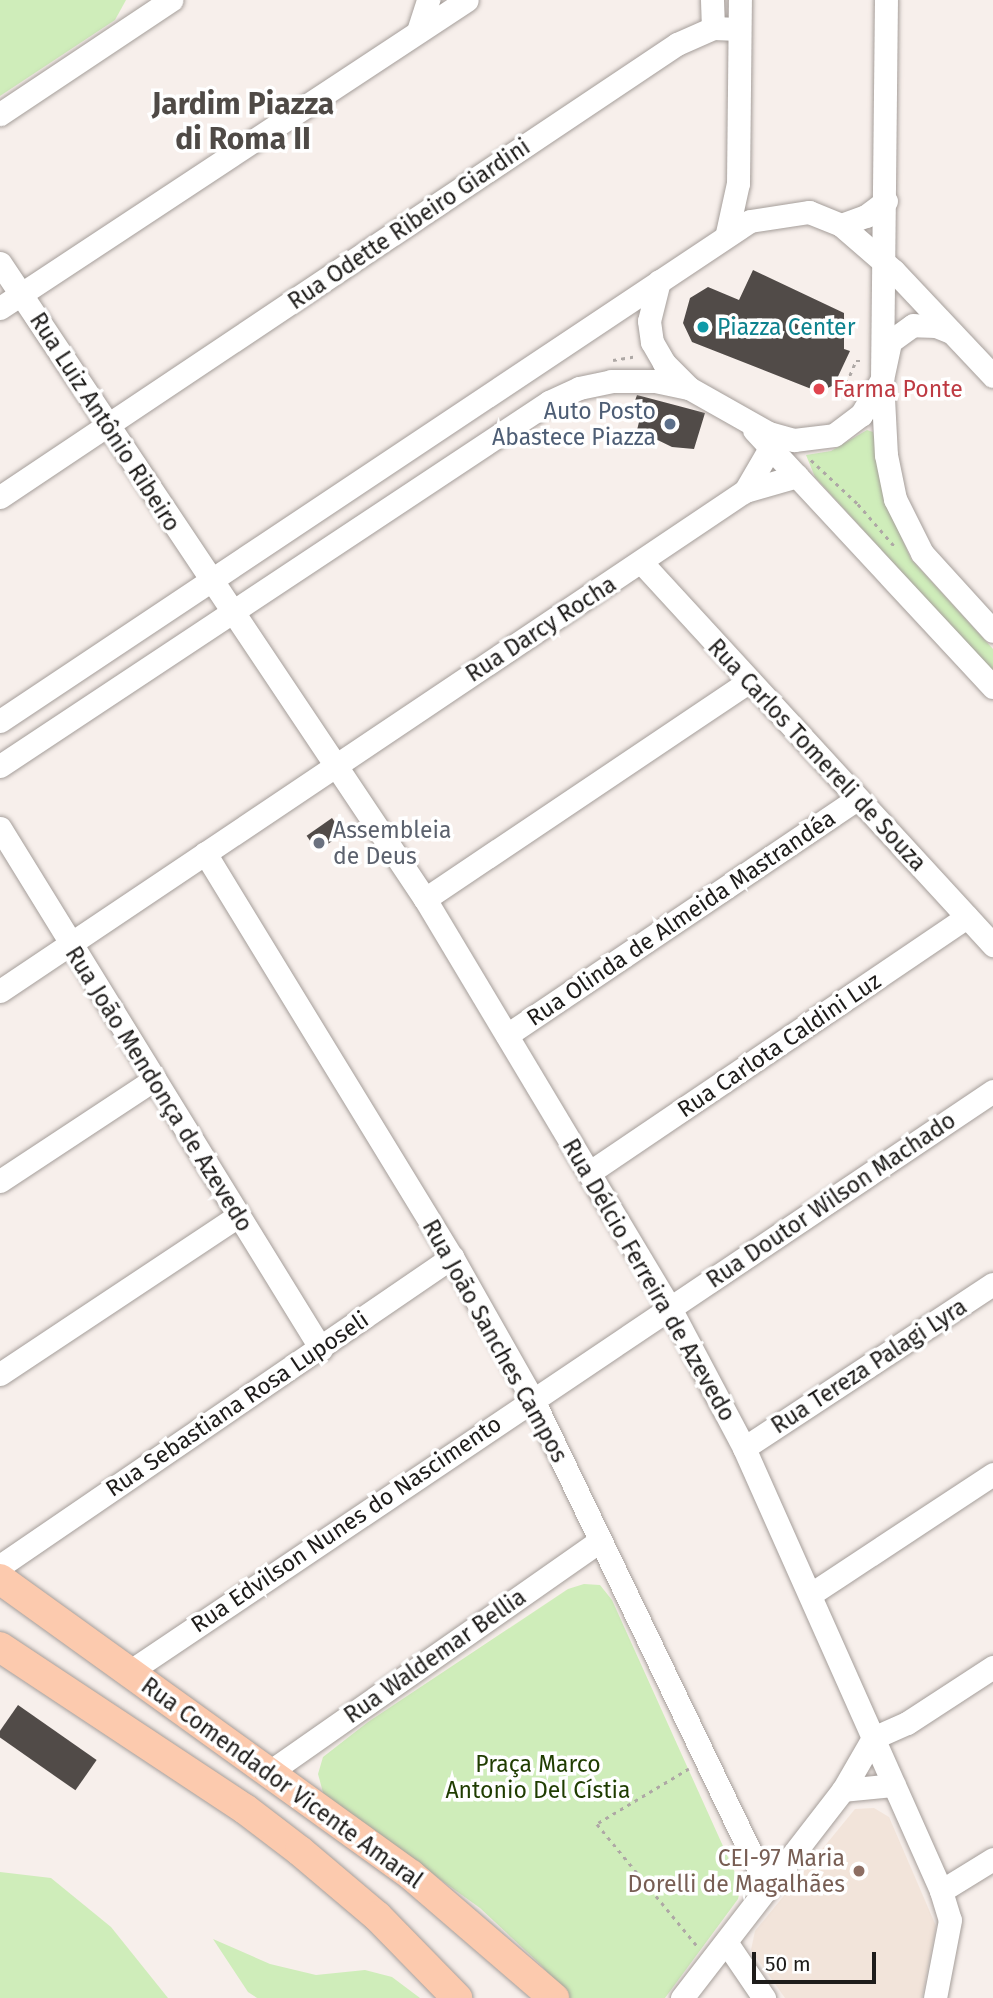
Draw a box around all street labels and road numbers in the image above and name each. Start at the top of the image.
street label: Rua Odette Ribeiro Giardini [283,133,535,315]
street label: Rua Luiz Antônio Ribeiro [24,307,186,537]
street label: Rua Darcy Rocha [461,570,621,688]
street label: Rua Carlos Tomereli de Souza [702,633,932,877]
street label: Rua Olinda de Almeida Mastrandéa [522,804,840,1032]
street label: Rua João Mendonça de Azevedo [60,941,258,1237]
street label: Rua Carlota Caldini Luz [672,967,886,1123]
street label: Rua Doutor Wilson Machado [701,1106,961,1294]
street label: Rua Délcio Ferreira de Azevedo [557,1134,741,1426]
street label: Rua João Sanches Campos [417,1215,573,1467]
street label: Rua Tereza Palagi Lyra [766,1292,972,1440]
street label: Rua Sebastiana Rosa Luposeli [100,1306,374,1502]
street label: Rua Edvilson Nunes do Nascimento [186,1410,506,1638]
street label: Rua Waldemar Bellia [339,1583,531,1729]
street label: Rua Comendador Vicente Amaral [136,1672,428,1894]

